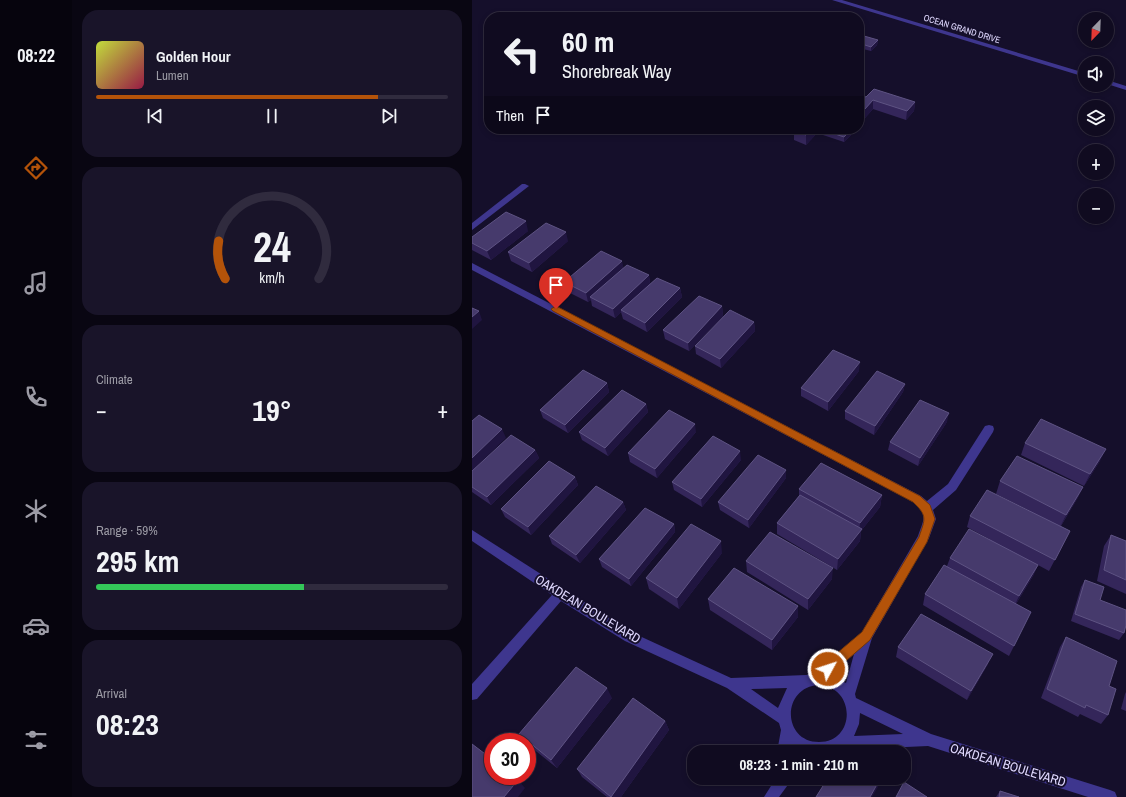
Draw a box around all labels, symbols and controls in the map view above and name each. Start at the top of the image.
street label: OCEAN GRAND DRIVE [922,12,1002,46]
north arrow [1078,12,1114,48]
map controls [1078,12,1114,224]
text: 60 m [562,23,614,61]
icon: left [496,28,548,80]
text: 08:22 [17,43,55,68]
text: Golden Hour [156,46,231,67]
button: sound [1078,56,1114,92]
text: Shorebreak Way [562,59,671,84]
text: Lumen [156,67,189,84]
button: layers [1078,100,1114,136]
icon: arrive [532,104,554,126]
icon: previous [144,105,166,127]
icon: pause [261,105,283,127]
icon: next [378,105,400,127]
text: Then [496,105,524,126]
button: + [1078,144,1114,180]
icon: directions [22,154,50,182]
button: − [1078,188,1114,224]
text: 24 [253,219,291,275]
text: km/h [259,268,285,287]
pin [539,268,573,309]
icon: music [22,269,50,297]
icon: arrive [545,274,567,296]
text: Climate [96,371,133,388]
icon: phone [22,383,50,411]
text: 19° [252,390,292,430]
text: − [96,395,107,425]
text: + [437,395,448,425]
icon: climate [22,497,50,525]
text: Range · 59% [96,522,158,539]
text: 295 km [96,541,179,581]
street label: OAKDEAN BOULEVARD [532,571,644,647]
icon: car [22,612,50,640]
position arrow [807,648,849,690]
text: Arrival [96,685,127,702]
text: 08:23 [96,704,159,744]
icon: filters [22,726,50,754]
speed limit sign: 30 [484,733,536,785]
street label: OAKDEAN BOULEVARD [948,739,1068,791]
text: 08:23 · 1 min · 210 m [740,754,858,775]

